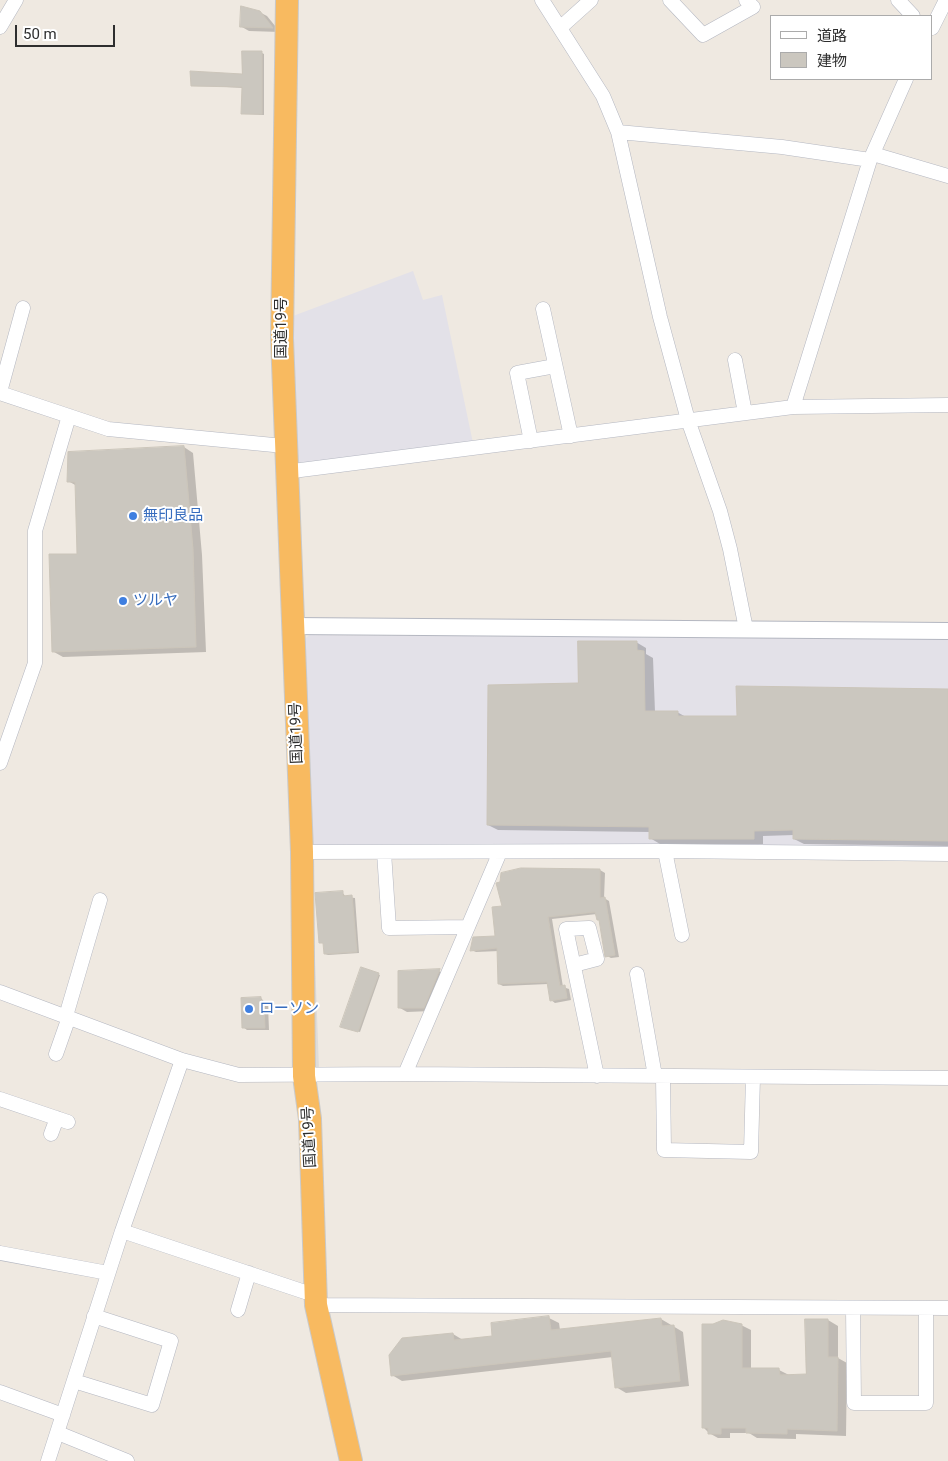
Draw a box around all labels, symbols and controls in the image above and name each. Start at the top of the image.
scale bar [18,15,118,47]
legend [770,15,933,80]
text: 50 m [23,25,57,43]
text: 道路 [817,27,847,45]
text: 建物 [817,52,847,70]
street label: 国道19号 [273,297,291,359]
place label: 無印良品 [143,507,203,525]
marker: 無印良品 [127,510,139,522]
place label: ツルヤ [133,592,178,610]
marker: ツルヤ [117,595,129,607]
street label: 国道19号 [287,702,307,764]
place label: ローソン [259,1000,319,1018]
marker: ローソン [243,1003,255,1015]
street label: 国道19号 [299,1106,321,1168]

